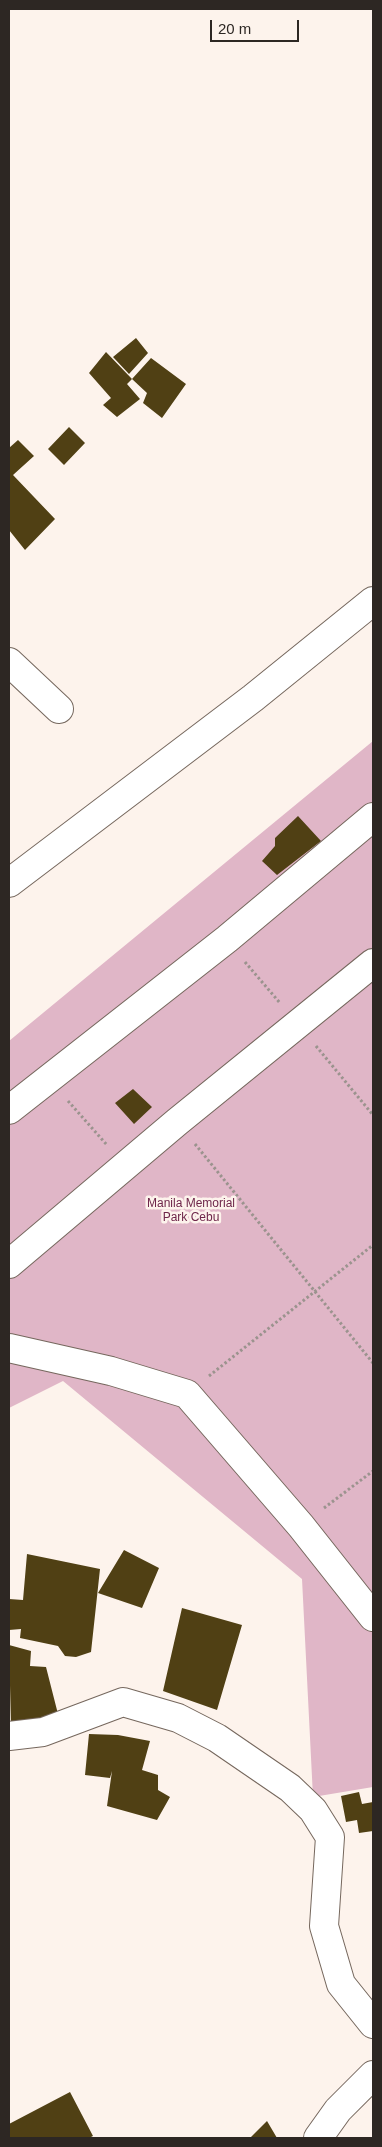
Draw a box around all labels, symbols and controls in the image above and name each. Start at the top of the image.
scale bar [212,10,301,42]
text: 20 m [218,20,251,37]
park label: Manila Memorial Park Cebu [147,1197,235,1225]

